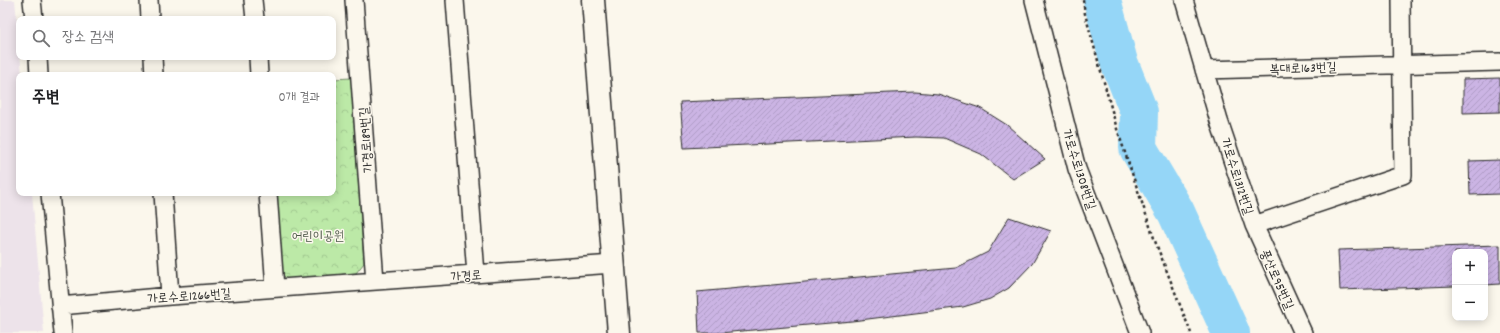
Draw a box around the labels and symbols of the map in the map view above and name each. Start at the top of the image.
street label: 복대로163번길 [1269,59,1337,80]
street label: 가경로189번길 [356,106,379,174]
street label: 가로수로1308번길 [1056,127,1100,213]
street label: 가로수로1312번길 [1214,136,1257,218]
park label: 어린이공원 [292,228,344,247]
street label: 풍산로95번길 [1254,247,1297,313]
street label: 가경로 [450,267,482,288]
street label: 가로수로1266번길 [147,285,232,310]

